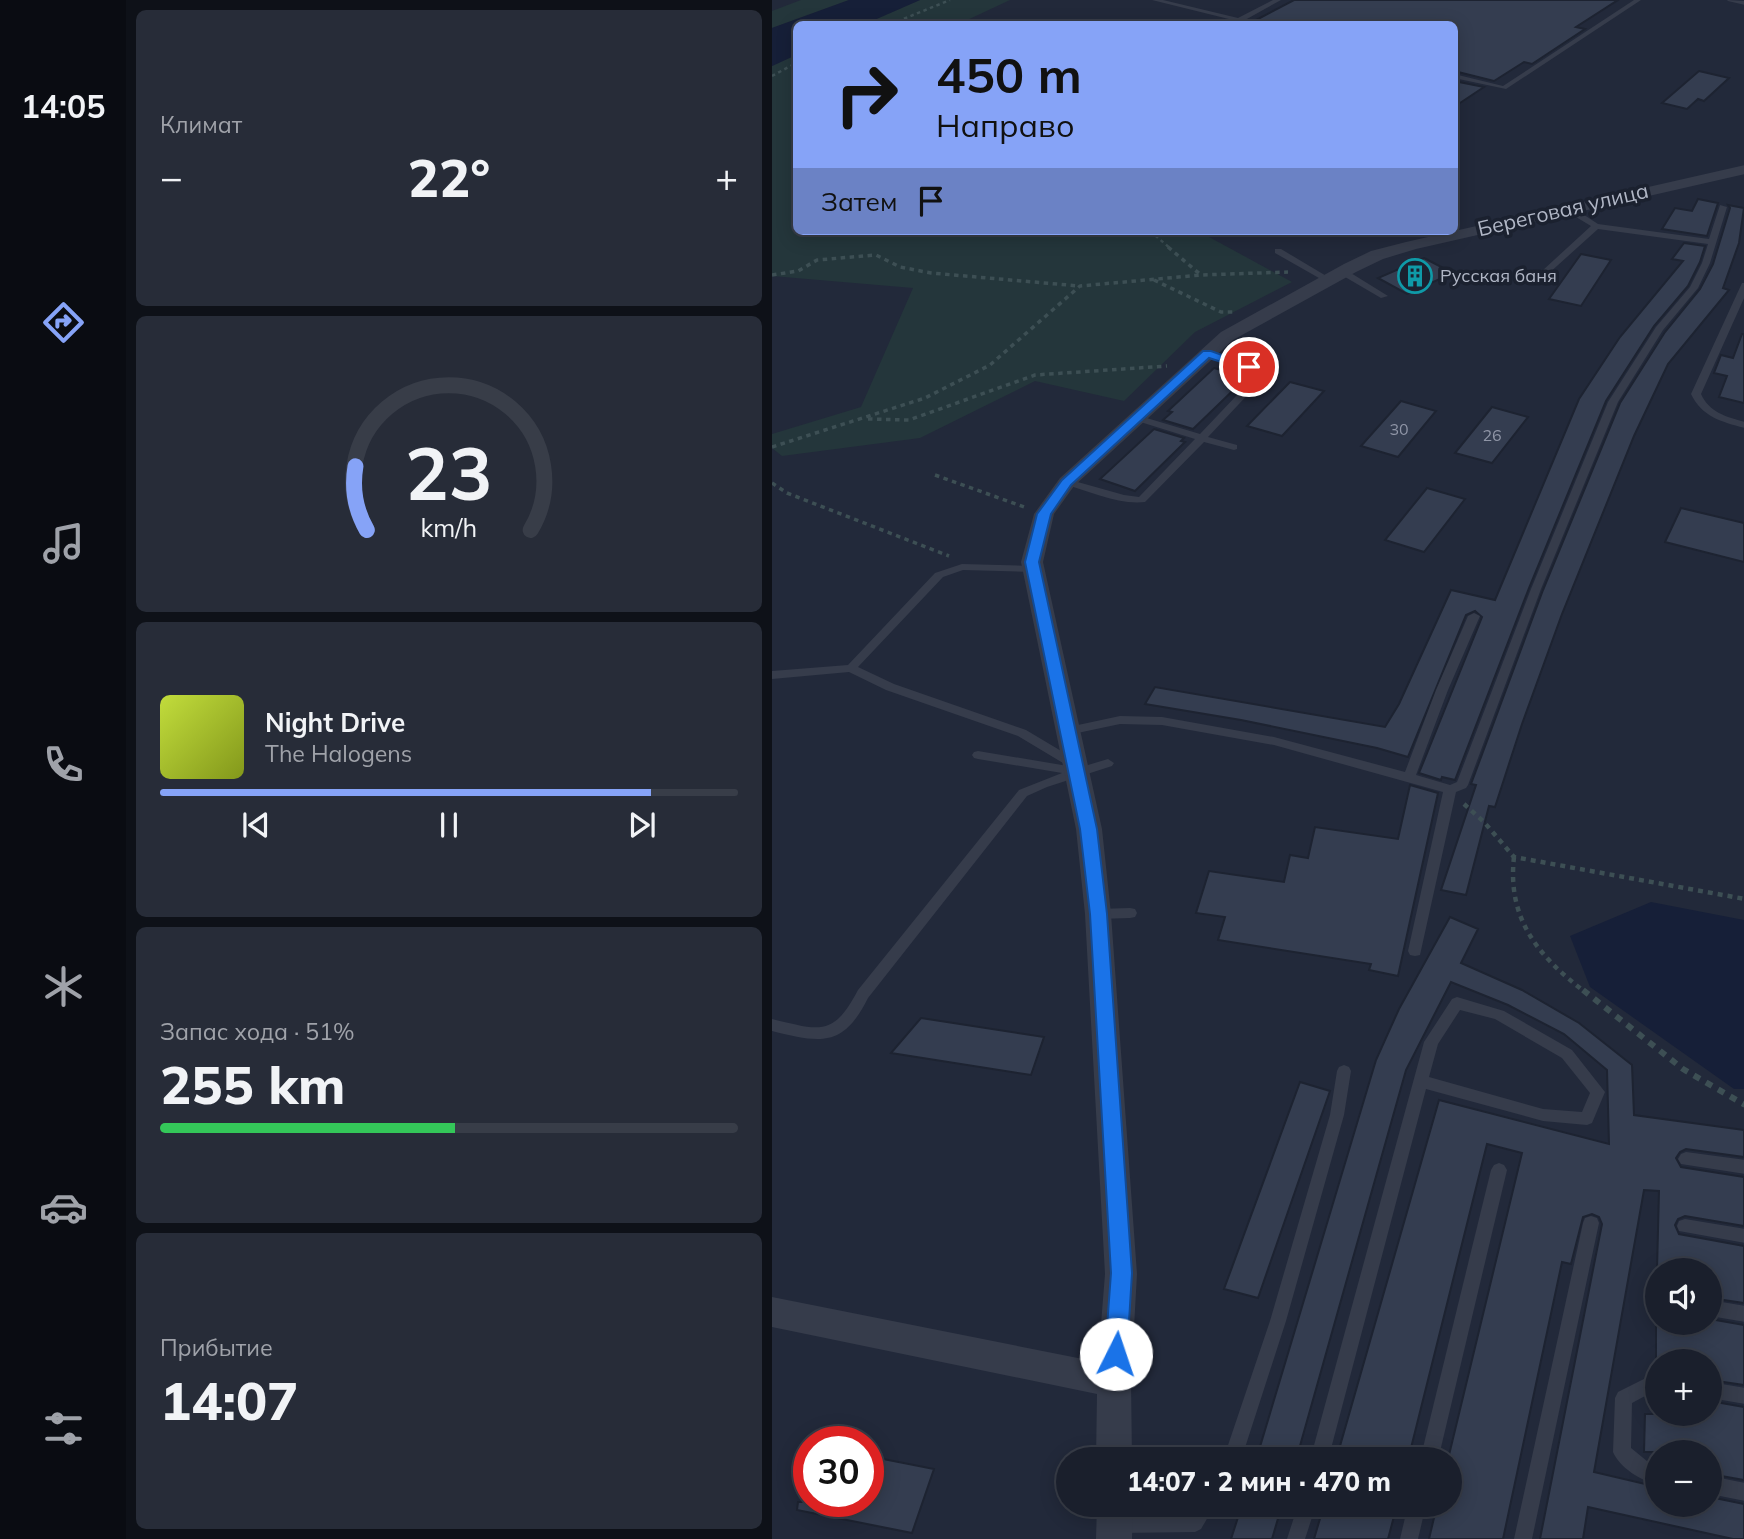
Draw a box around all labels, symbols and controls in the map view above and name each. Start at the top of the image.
text: 450 m [936,44,1082,105]
icon: right [821,49,912,140]
text: 14:05 [21,86,105,126]
text: Направо [936,105,1075,145]
text: Климат [160,110,242,139]
text: 22° [408,145,490,210]
text: − [160,153,183,201]
text: + [715,153,738,201]
street label: Береговая улица [1475,177,1651,241]
icon: arrive [912,182,950,220]
text: Затем [821,185,898,218]
building icon: Русская баня [1396,257,1434,295]
place label: Русская баня [1440,264,1557,287]
icon: directions [39,298,88,347]
pin [1219,337,1279,397]
icon: arrive [1230,348,1268,386]
house number: 30 [1389,419,1409,439]
house number: 26 [1482,425,1502,445]
text: 23 [405,427,493,518]
text: km/h [421,511,477,542]
icon: music [39,519,88,568]
text: Night Drive [265,706,405,739]
text: The Halogens [265,739,412,768]
icon: phone [39,740,88,789]
icon: previous [237,806,275,844]
icon: pause [430,806,468,844]
icon: next [623,806,661,844]
icon: climate [39,962,88,1011]
text: Запас хода · 51% [160,1017,355,1046]
text: 255 km [160,1052,345,1117]
icon: car [39,1183,88,1232]
map controls [1645,1258,1722,1517]
button: sound [1645,1258,1722,1335]
position arrow [1079,1317,1153,1391]
text: Прибытие [160,1333,273,1362]
button: + [1645,1349,1722,1426]
text: 14:07 [160,1368,298,1433]
icon: filters [39,1404,88,1453]
speed limit sign: 30 [793,1426,884,1517]
button: − [1645,1440,1722,1517]
text: 14:07 · 2 мин · 470 m [1127,1465,1391,1498]

